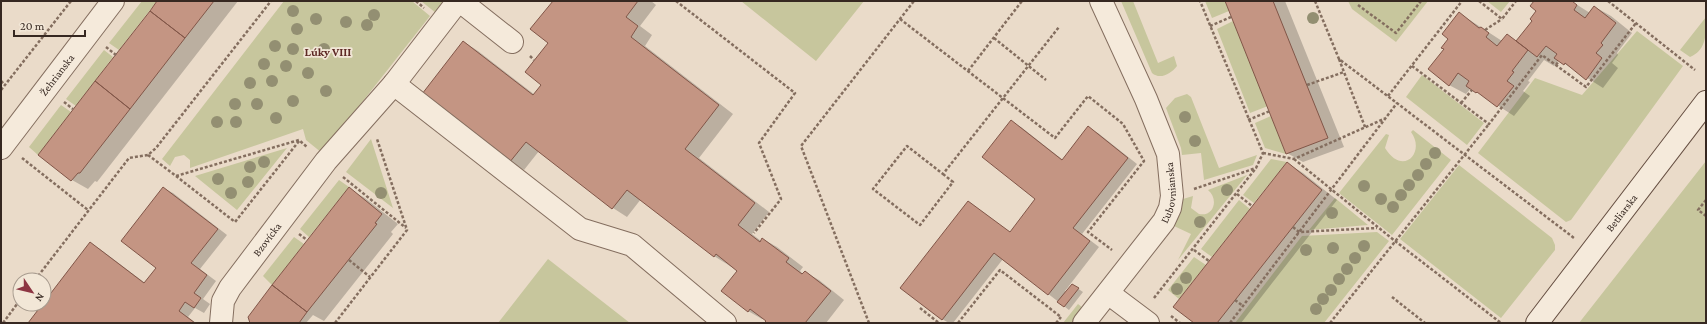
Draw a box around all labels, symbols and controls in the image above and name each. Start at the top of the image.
scale bar [14,12,85,38]
text: 20 m [20,19,45,33]
district label: Lúky VIII [305,45,351,59]
street label: Žehrianska [37,52,76,98]
street label: Ľubovnianska [1158,162,1178,225]
street label: Betliarska [1603,192,1640,234]
street label: Bzovícka [250,220,283,258]
north arrow [12,272,52,312]
text: N [33,291,47,305]

